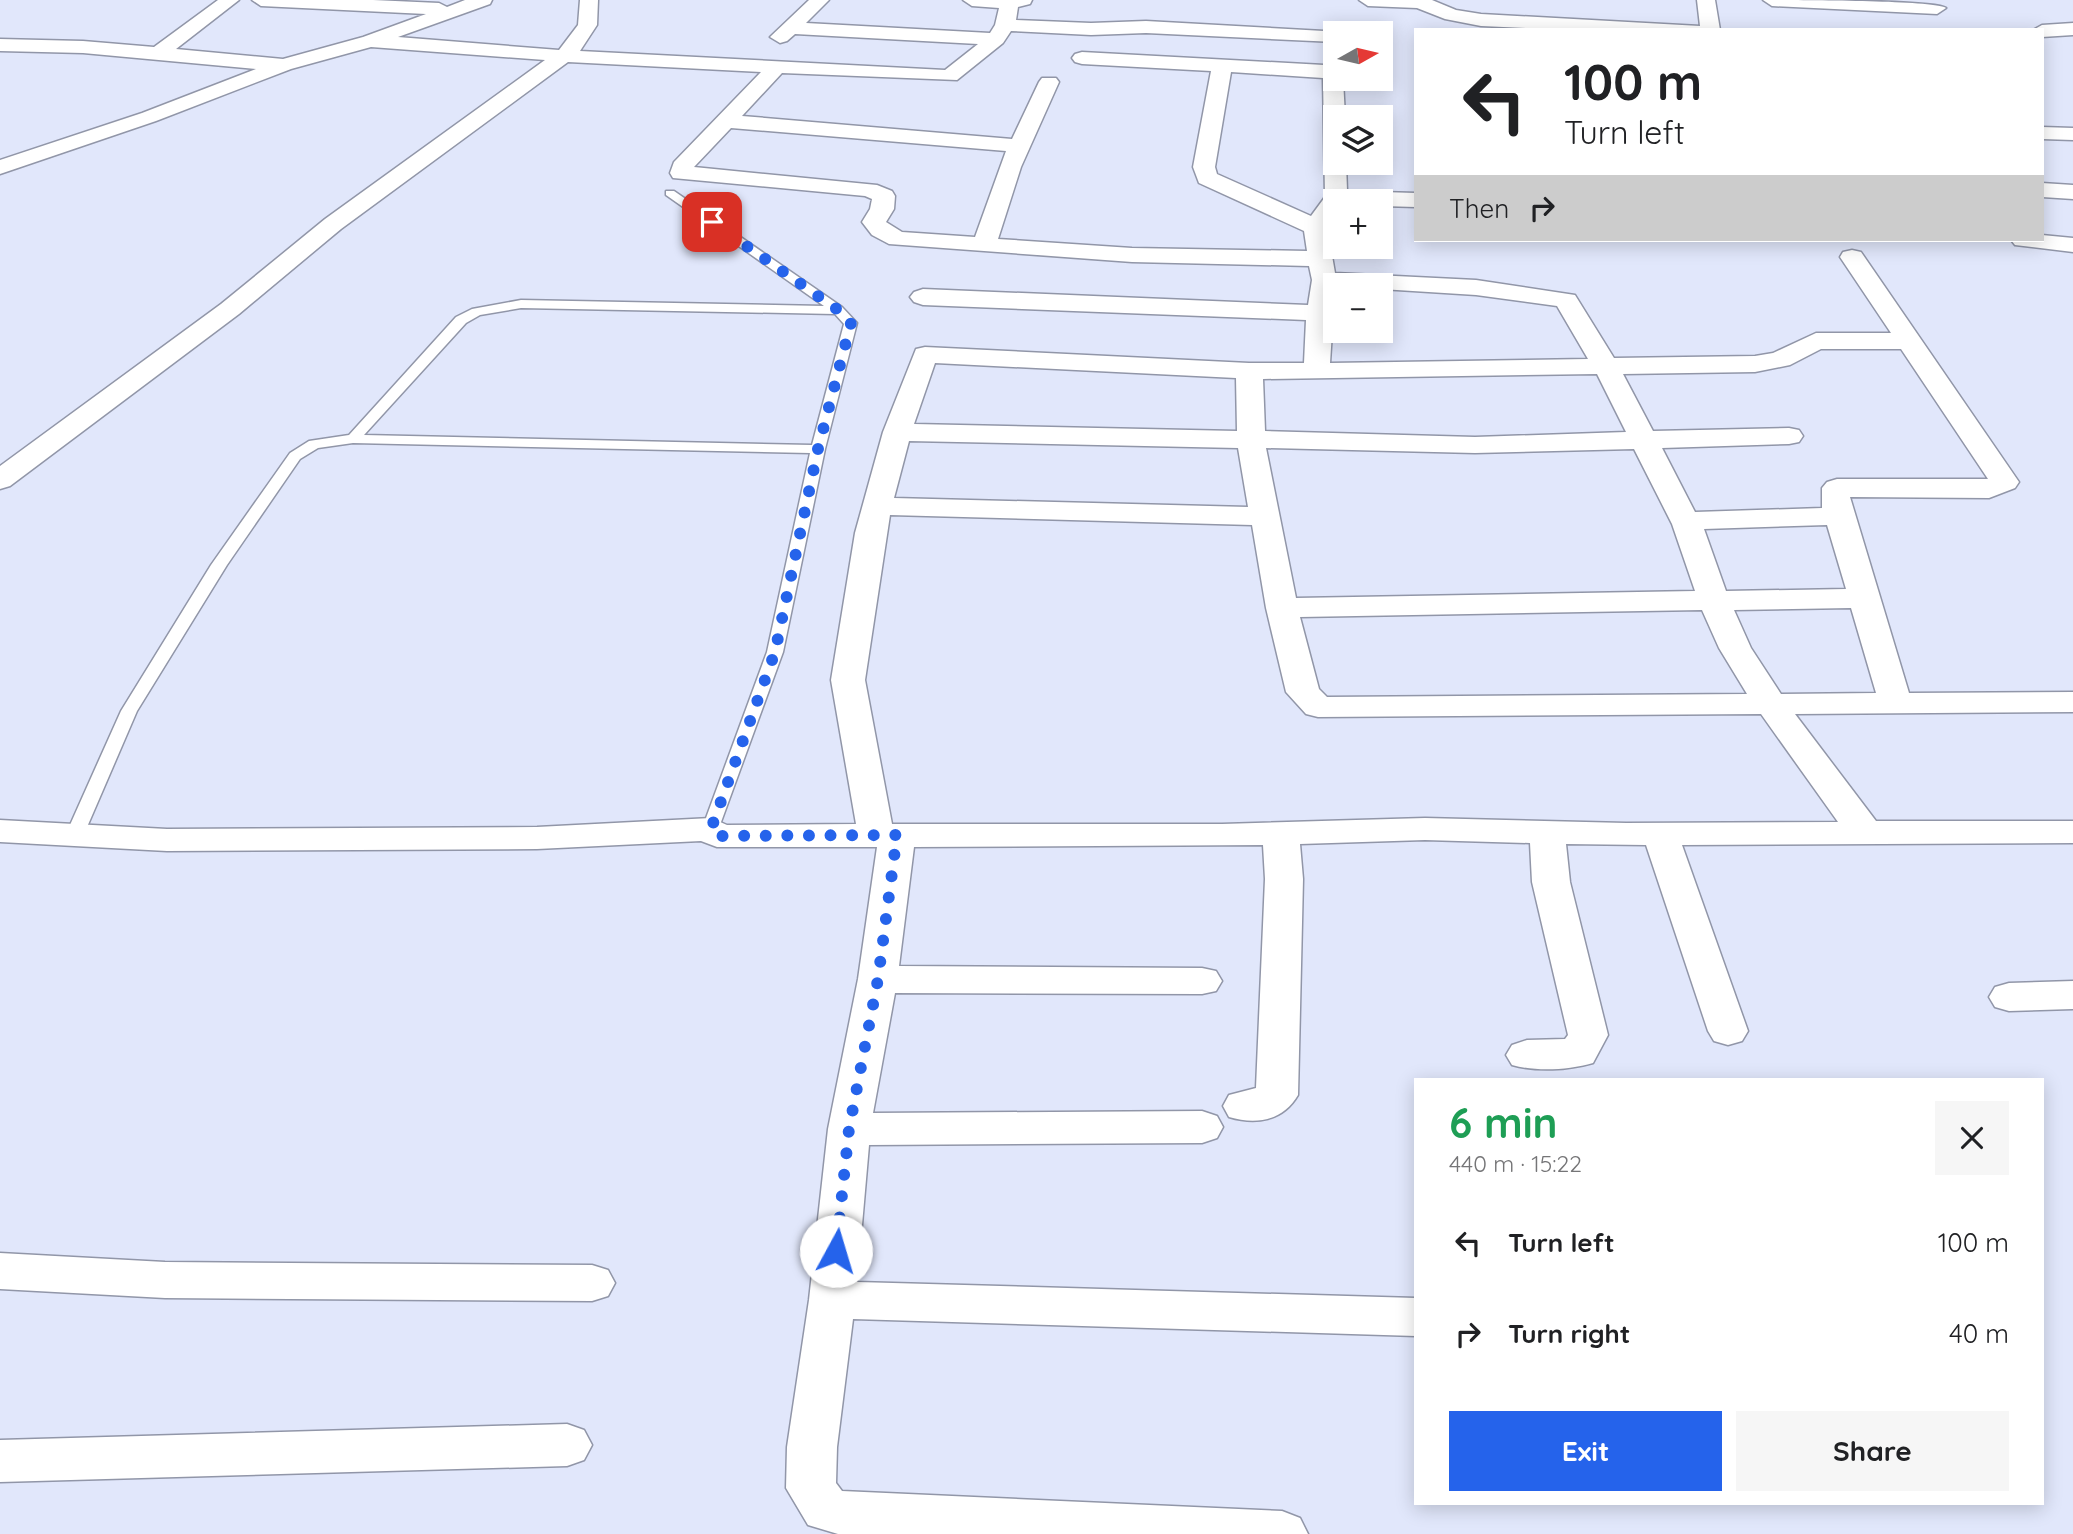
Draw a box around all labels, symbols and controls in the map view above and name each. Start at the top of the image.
north arrow [1323,21,1393,91]
map controls [1323,21,1393,343]
text: 100 m [1564,51,1702,112]
icon: left [1449,56,1540,147]
button: layers [1323,105,1393,175]
text: Turn left [1564,112,1685,152]
button: + [1323,189,1393,259]
icon: right [1523,189,1561,227]
pin [682,192,742,252]
text: Then [1449,192,1509,225]
icon: arrive [693,203,731,241]
button: − [1323,273,1393,343]
text: 6 min [1449,1096,1558,1149]
button: close [1935,1101,2009,1175]
text: 440 m · 15:22 [1449,1149,1582,1178]
position arrow [799,1214,873,1288]
icon: left [1449,1224,1487,1262]
text: Turn left [1508,1226,1615,1259]
text: 100 m [1938,1226,2009,1259]
icon: right [1449,1315,1487,1353]
text: Turn right [1508,1317,1630,1350]
text: 40 m [1949,1317,2009,1350]
button: Exit [1449,1411,1722,1491]
button: Share [1736,1411,2009,1491]

